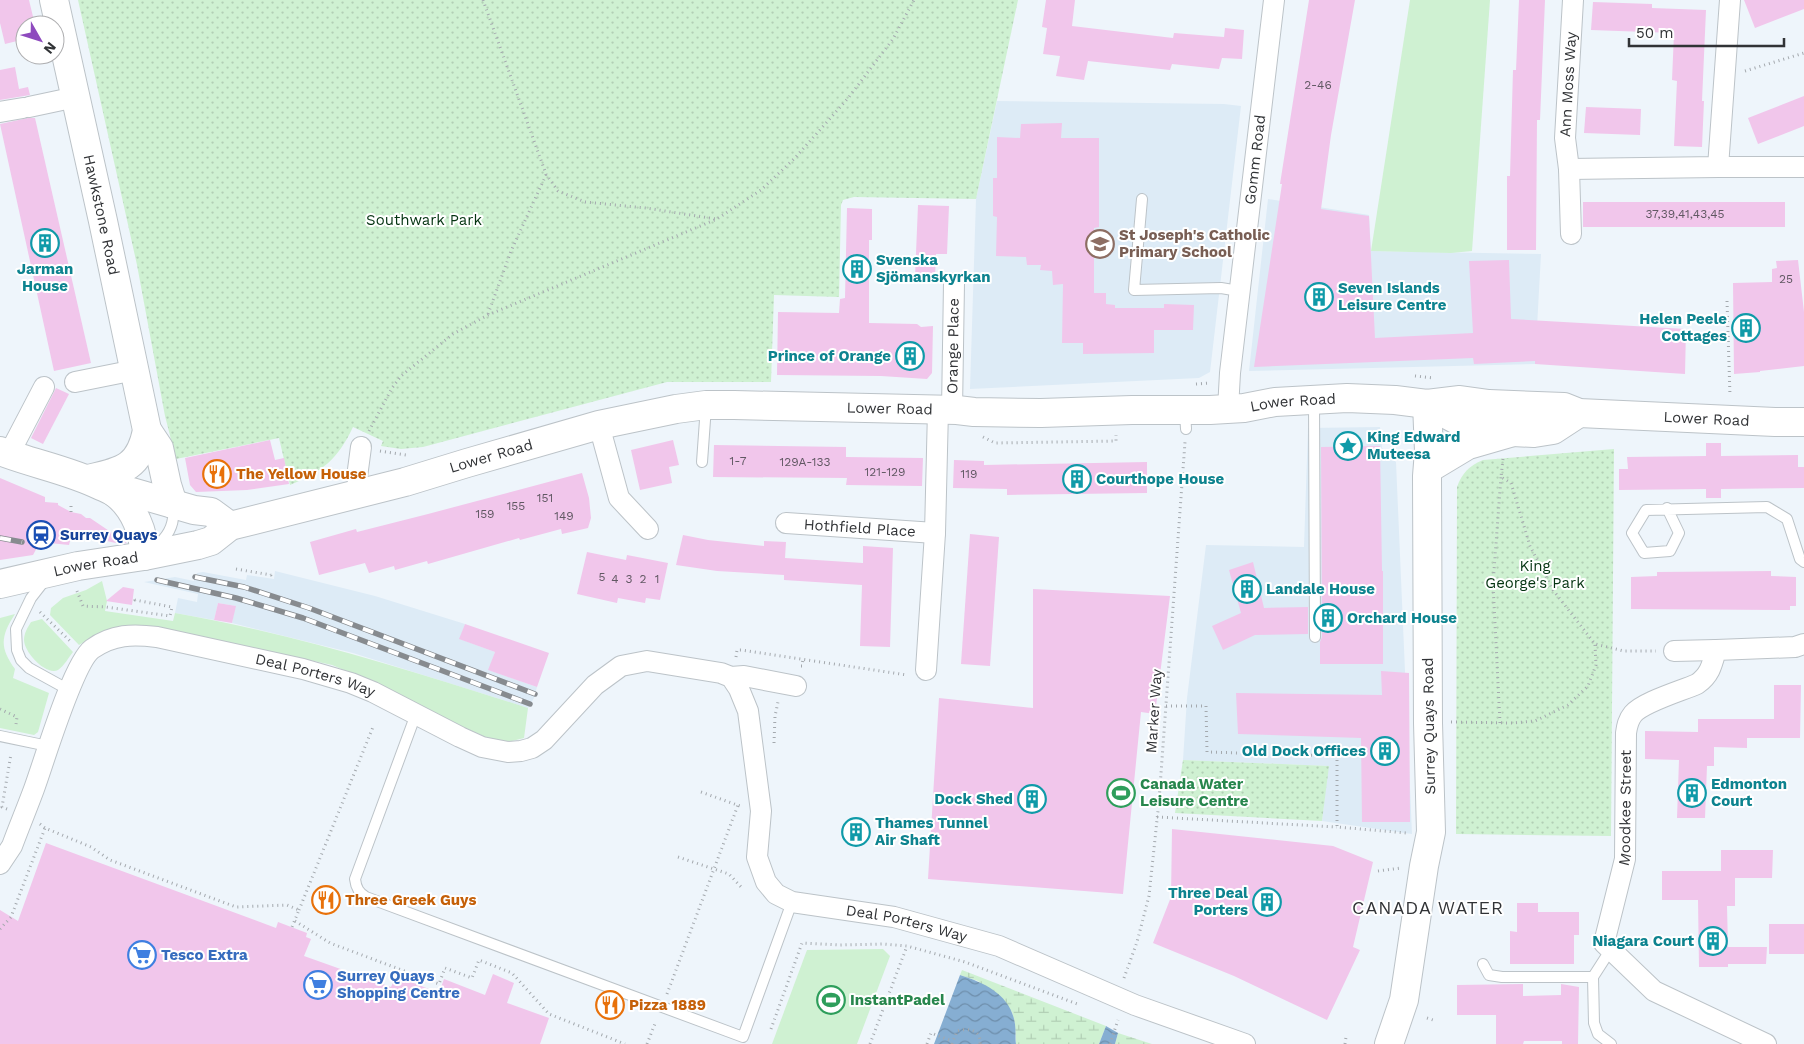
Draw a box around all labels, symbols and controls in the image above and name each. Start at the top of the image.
north arrow [15,15,65,65]
scale bar [1629,15,1784,47]
text: 50 m [1636,24,1673,42]
street label: Ann Moss Way [1556,31,1580,138]
text: N [41,39,60,57]
house number: 2-46 [1304,78,1332,92]
street label: Gomm Road [1241,114,1269,205]
street label: Hawkstone Road [80,153,123,277]
house number: 37,39,41,43,45 [1645,207,1725,221]
park label: Southwark Park [366,211,482,229]
place label: St Joseph's Catholic Primary School [1119,226,1271,261]
building icon: Jarman House [30,228,60,258]
school or university icon: St Joseph's Catholic Primary School [1085,229,1115,259]
place label: Svenska Sjömanskyrkan [876,251,991,286]
building icon: Svenska Sjömanskyrkan [842,254,872,284]
place label: Jarman House [17,260,73,295]
house number: 25 [1779,272,1793,286]
place label: Seven Islands Leisure Centre [1338,279,1447,314]
building icon: Seven Islands Leisure Centre [1304,282,1334,312]
street label: Orange Place [943,298,963,394]
place label: Helen Peele Cottages [1639,310,1727,345]
building icon: Helen Peele Cottages [1731,313,1761,343]
building icon: Prince of Orange [895,341,925,371]
place label: Prince of Orange [768,347,891,365]
street label: Lower Road [1249,390,1336,416]
street label: Lower Road [846,399,933,418]
street label: Lower Road [1663,408,1750,430]
place label: King Edward Muteesa [1367,428,1460,463]
place icon: King Edward Muteesa [1333,431,1363,461]
street label: Lower Road [447,436,535,477]
house number: 1-7 [730,454,747,468]
house number: 129A-133 [780,455,830,469]
restaurant icon: The Yellow House [202,459,232,489]
building icon: Courthope House [1062,464,1092,494]
place label: The Yellow House [236,465,367,483]
house number: 121-129 [864,465,906,479]
house number: 119 [961,467,977,481]
place label: Courthope House [1096,470,1224,488]
house number: 151 [537,491,553,505]
house number: 155 [507,499,525,513]
house number: 159 [475,507,495,521]
house number: 149 [554,509,574,523]
street label: Hothfield Place [803,515,916,541]
station icon: Surrey Quays [26,520,56,550]
place label: Surrey Quays [60,526,157,544]
street label: Lower Road [52,548,140,580]
park label: King George's Park [1485,557,1585,592]
house number: 5 [599,570,606,584]
house number: 4 [611,572,619,586]
house number: 3 [626,572,633,586]
house number: 2 [640,572,647,586]
house number: 1 [655,572,659,586]
building icon: Landale House [1232,574,1262,604]
place label: Landale House [1266,580,1375,598]
building icon: Orchard House [1313,603,1343,633]
place label: Orchard House [1347,609,1457,627]
street label: Deal Porters Way [254,650,378,701]
street label: Surrey Quays Road [1419,657,1439,795]
street label: Marker Way [1142,668,1166,754]
building icon: Old Dock Offices [1370,736,1400,766]
place label: Old Dock Offices [1242,742,1366,760]
street label: Moodkee Street [1615,749,1635,868]
place label: Canada Water Leisure Centre [1140,775,1249,810]
place label: Edmonton Court [1711,775,1787,810]
sports icon: Canada Water Leisure Centre [1106,778,1136,808]
building icon: Edmonton Court [1677,778,1707,808]
building icon: Dock Shed [1017,784,1047,814]
place label: Dock Shed [934,790,1013,808]
place label: Thames Tunnel Air Shaft [875,814,988,849]
building icon: Thames Tunnel Air Shaft [841,817,871,847]
place label: Three Deal Porters [1168,884,1248,919]
restaurant icon: Three Greek Guys [311,885,341,915]
building icon: Three Deal Porters [1252,887,1282,917]
place label: Three Greek Guys [345,891,476,909]
district label: CANADA WATER [1352,897,1504,918]
street label: Deal Porters Way [845,901,969,946]
building icon: Niagara Court [1698,926,1728,956]
place label: Niagara Court [1592,932,1694,950]
supermarket icon: Tesco Extra [127,940,157,970]
place label: Tesco Extra [161,946,248,964]
place label: Surrey Quays Shopping Centre [337,967,460,1002]
supermarket icon: Surrey Quays Shopping Centre [303,970,333,1000]
sports icon: InstantPadel [816,985,846,1015]
restaurant icon: Pizza 1889 [595,990,625,1020]
place label: InstantPadel [850,991,945,1009]
place label: Pizza 1889 [629,996,706,1014]

